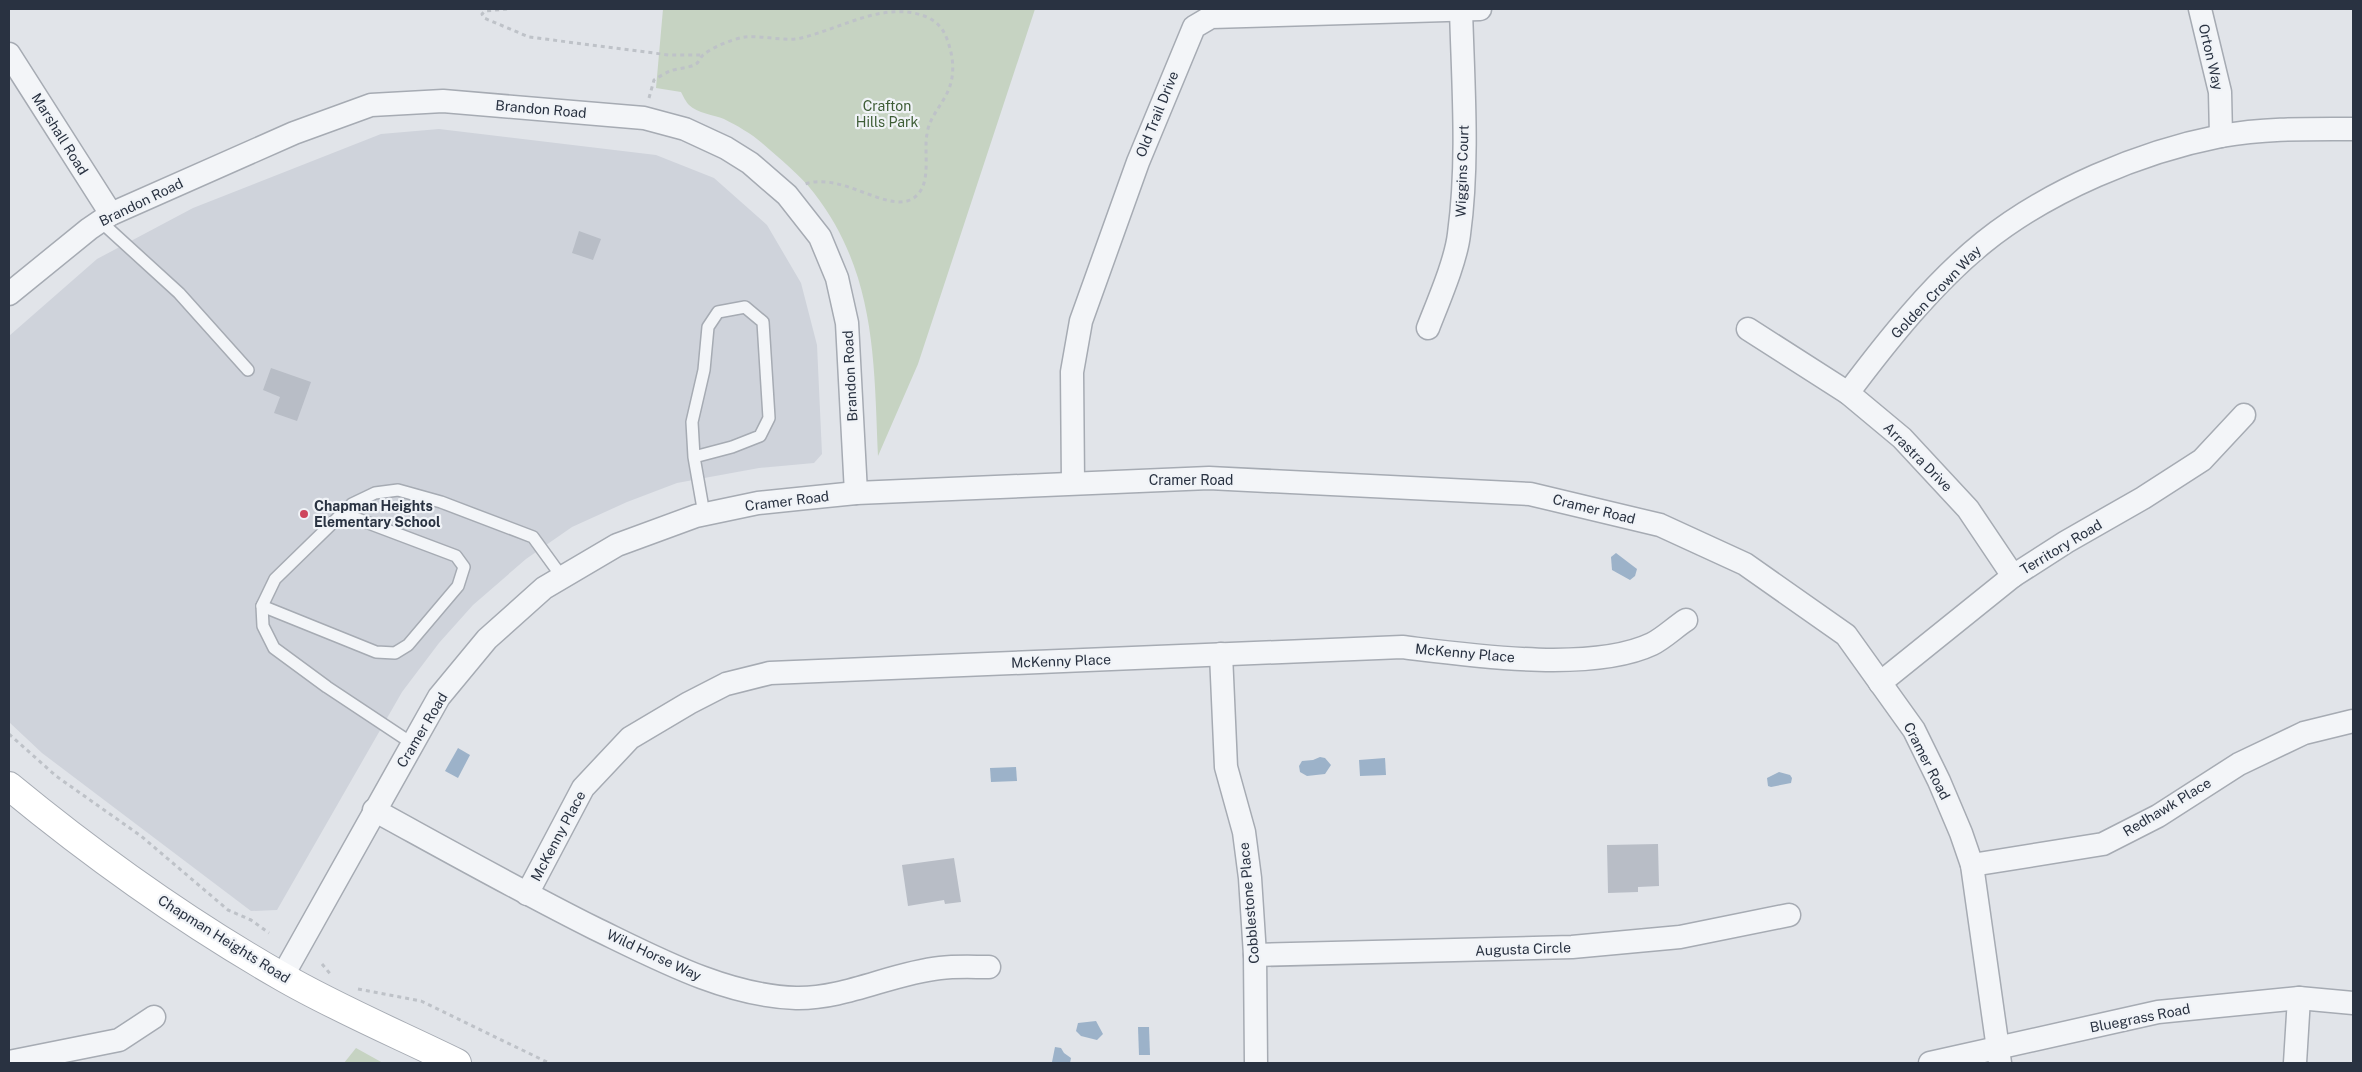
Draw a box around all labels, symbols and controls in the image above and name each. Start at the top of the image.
street label: Orton Way [2196,22,2227,92]
street label: Old Trail Drive [1132,69,1182,159]
street label: Marshall Road [29,90,91,178]
street label: Brandon Road [495,97,587,121]
park label: Crafton Hills Park [856,98,918,130]
street label: Wiggins Court [1452,125,1472,217]
street label: Brandon Road [96,175,186,229]
street label: Golden Crown Way [1888,242,1985,342]
street label: Brandon Road [840,330,860,422]
street label: Arrastra Drive [1880,419,1956,495]
street label: Cramer Road [1149,472,1233,488]
street label: Cramer Road [744,488,830,514]
street label: Cramer Road [1551,491,1637,527]
place label: Chapman Heights Elementary School [314,498,441,530]
marker: Chapman Heights Elementary School [298,508,310,520]
street label: Territory Road [2017,516,2105,578]
street label: McKenny Place [1415,641,1516,665]
street label: McKenny Place [1011,651,1111,671]
street label: Cramer Road [393,690,451,770]
street label: Cramer Road [1901,720,1953,802]
street label: Redhawk Place [2120,774,2214,840]
street label: McKenny Place [527,788,589,884]
street label: Cobblestone Place [1236,842,1262,964]
street label: Chapman Heights Road [155,892,293,986]
street label: Wild Horse Way [604,926,704,984]
street label: Augusta Circle [1475,939,1571,959]
street label: Bluegrass Road [2089,1000,2191,1036]

